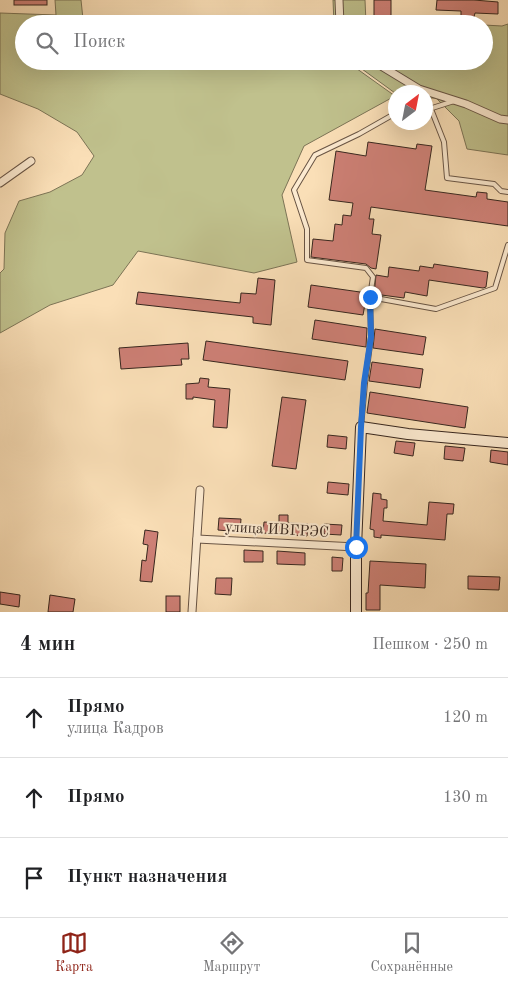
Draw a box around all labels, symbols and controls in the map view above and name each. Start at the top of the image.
search box [15,15,493,70]
icon: search [33,29,61,57]
text: Поиск [73,33,125,52]
north arrow [388,85,433,130]
route end [359,286,382,309]
street label: улица ИВГРЭС [225,520,329,541]
route start [345,536,368,559]
text: 4 мин [20,634,75,655]
text: Пешком · 250 m [372,637,488,653]
text: Прямо [67,698,125,717]
icon: ahead [20,704,48,732]
text: 120 m [443,710,488,726]
text: улица Кадров [67,721,164,737]
icon: ahead [20,784,48,812]
text: Прямо [67,788,125,807]
text: 130 m [443,790,488,806]
icon: arrive [20,864,48,892]
text: Пункт назначения [67,868,227,887]
tab: Карта [55,929,93,976]
tab: Маршрут [203,929,260,976]
tab: Сохранённые [370,929,453,976]

